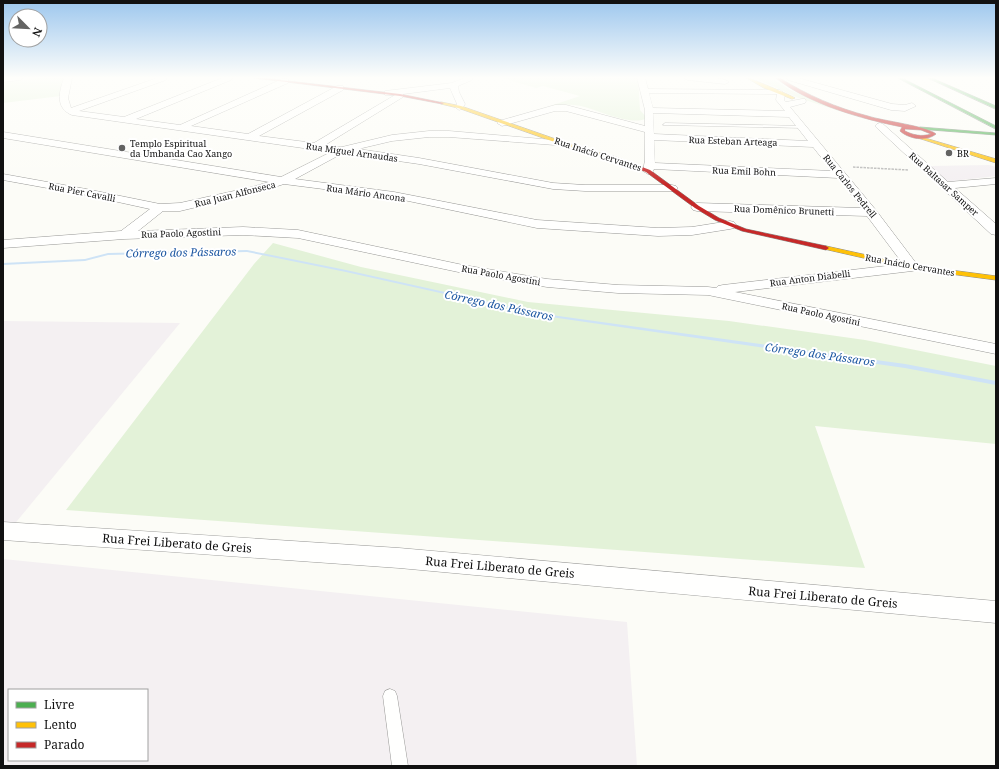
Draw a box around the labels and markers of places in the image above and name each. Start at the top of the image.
place label: Templo Espiritual da Umbanda Cao Xango [130,137,232,160]
marker: Templo Espiritual da Umbanda Cao Xango [117,143,127,153]
place label: BR [957,147,969,160]
marker: BR [944,148,954,158]

